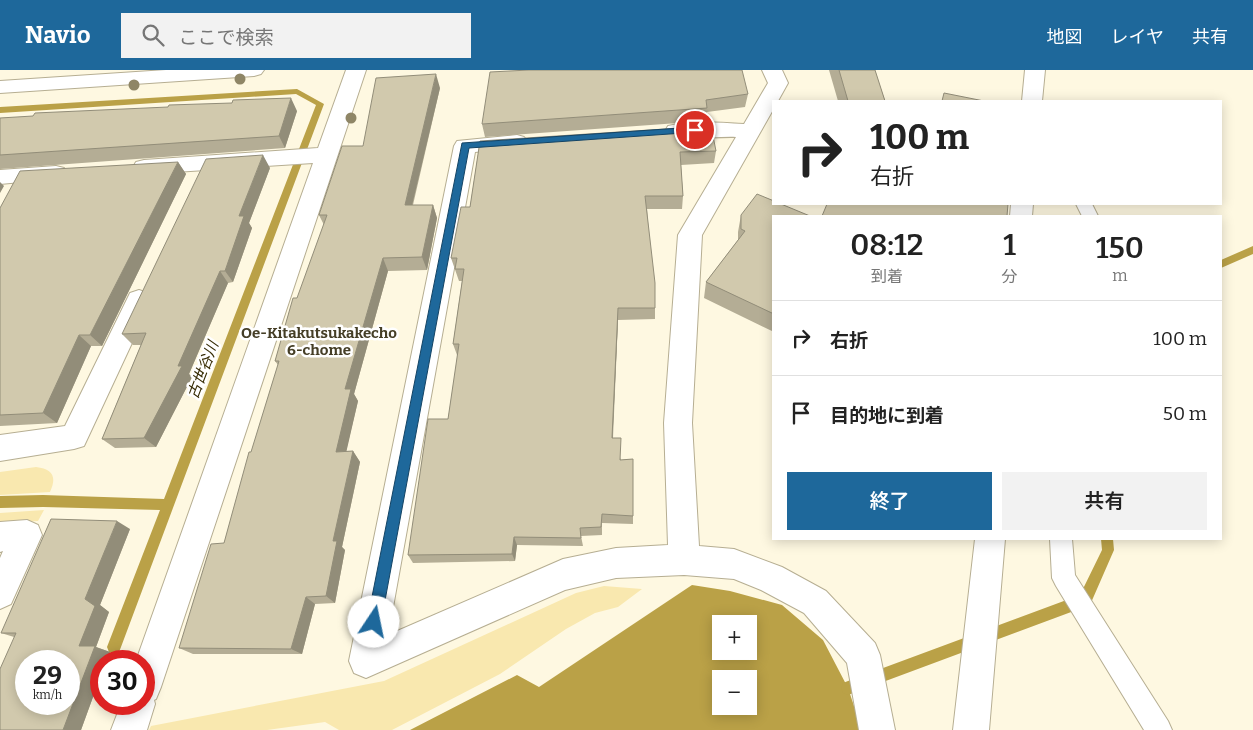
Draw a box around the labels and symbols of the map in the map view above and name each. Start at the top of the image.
pin [674,109,716,151]
district label: Oe-Kitakutsukakecho 6-chome [241,324,397,359]
water label: 古世谷川 [184,337,223,401]
position arrow [347,595,399,647]
speed limit sign: 30 [90,650,155,715]

